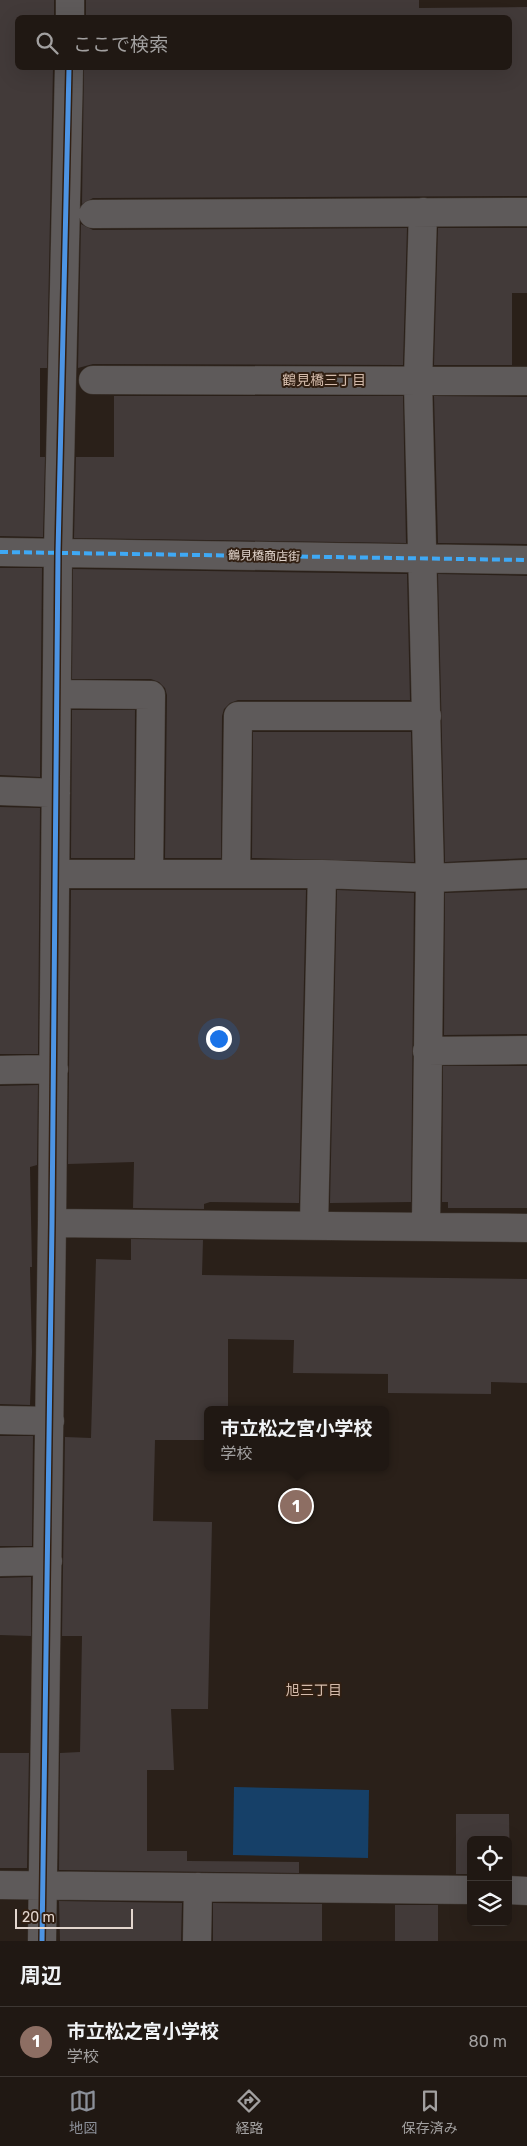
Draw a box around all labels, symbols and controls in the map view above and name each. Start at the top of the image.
search box [15,15,512,70]
icon: search [33,29,61,57]
text: ここで検索 [73,33,168,56]
district label: 鶴見橋三丁目 [282,372,366,389]
street label: 鶴見橋商店街 [228,548,300,564]
your location [206,1026,232,1052]
popup [204,1406,389,1471]
text: 市立松之宮小学校 [220,1417,373,1440]
text: 学校 [220,1444,253,1463]
pin: 1 [280,1487,312,1525]
district label: 旭三丁目 [286,1682,342,1699]
map controls [467,1836,512,1926]
button: locate [467,1836,512,1881]
button: layers [467,1881,512,1926]
scale bar [15,1906,132,1929]
text: 20 m [22,1909,55,1926]
text: 周辺 [20,1963,62,1988]
text: 市立松之宮小学校 [67,2020,219,2043]
text: 1 [32,2032,40,2051]
text: 80 m [469,2032,507,2051]
text: 学校 [67,2047,99,2066]
tab: 地図 [69,2087,97,2137]
tab: 経路 [235,2087,263,2137]
tab: 保存済み [402,2087,458,2137]

